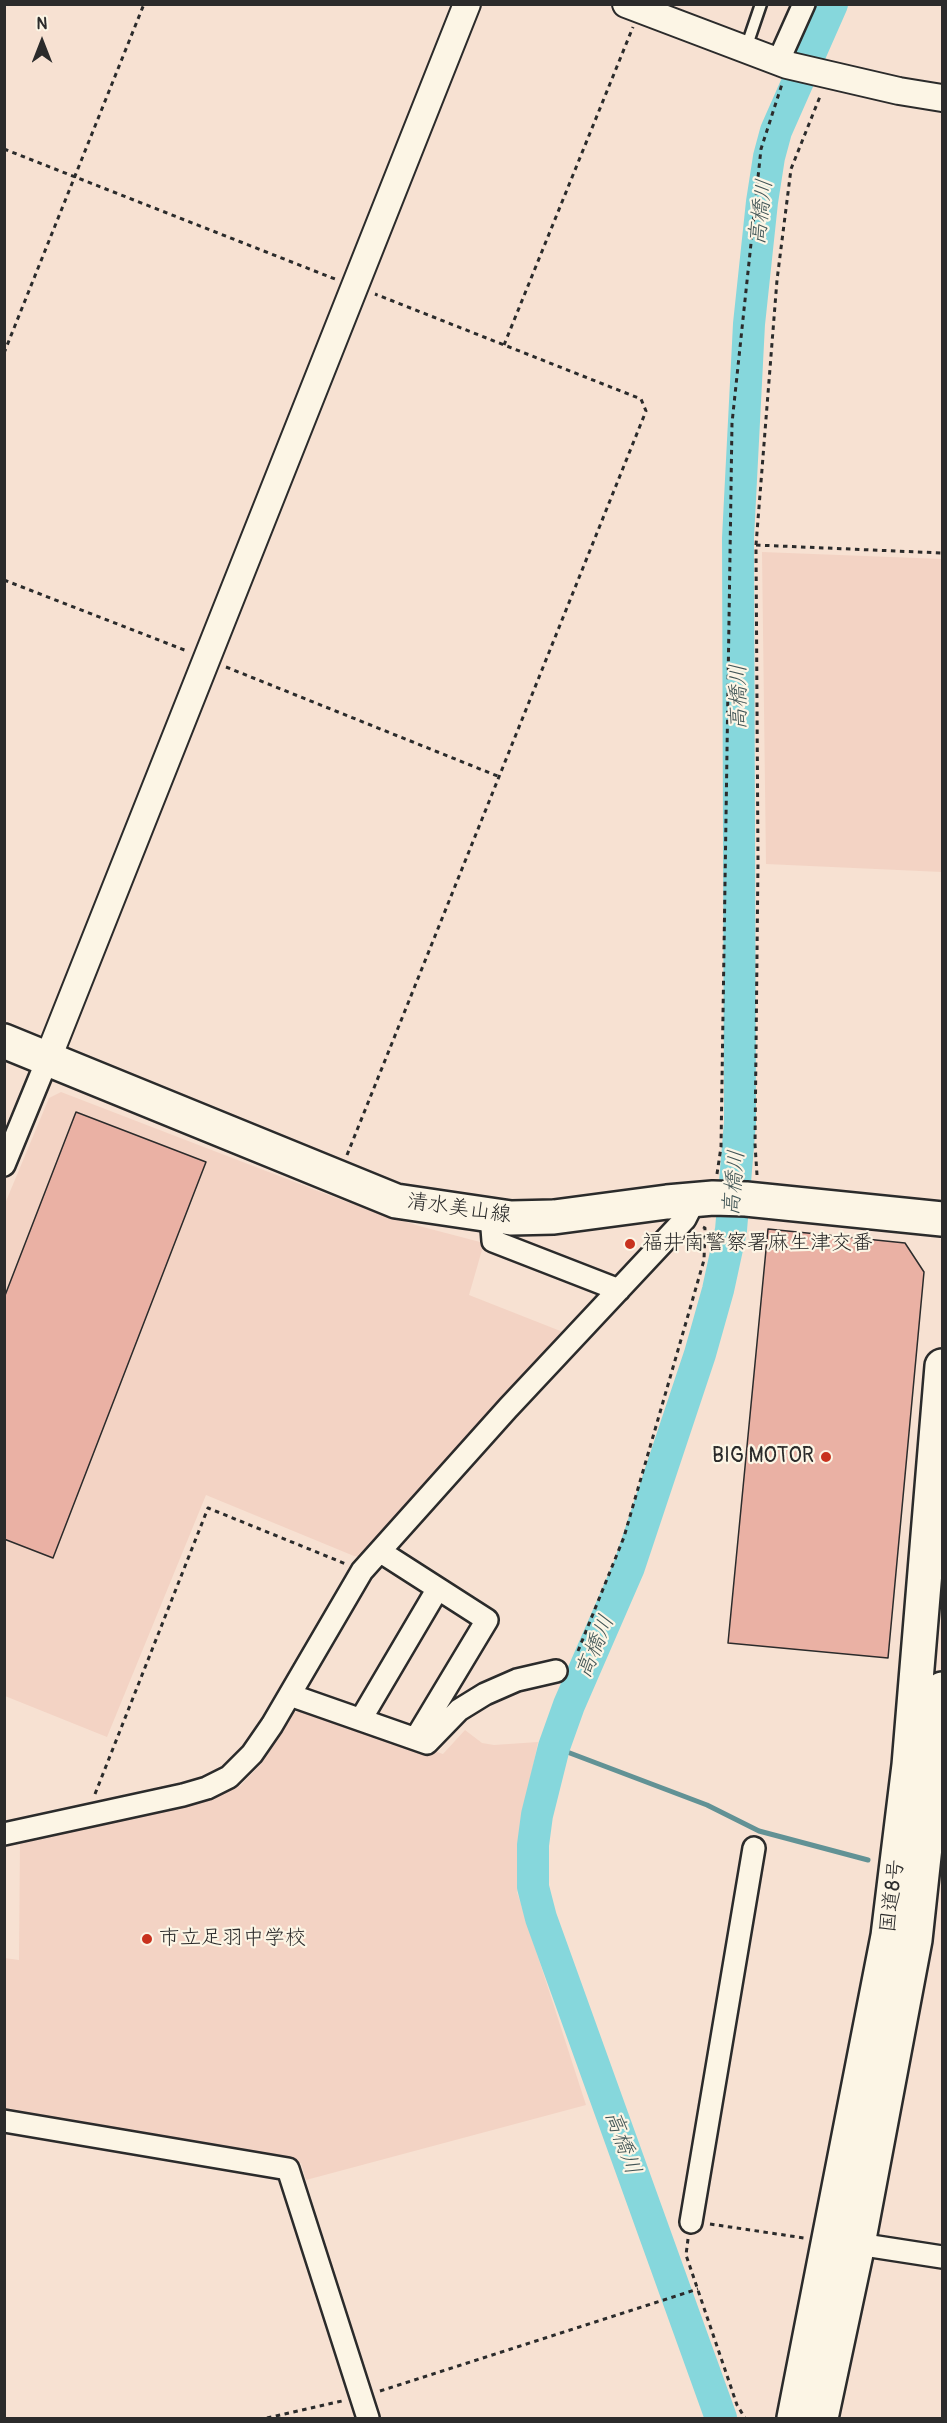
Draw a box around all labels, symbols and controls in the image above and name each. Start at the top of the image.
north arrow [12,12,72,72]
text: N [37,14,47,34]
water label: 高橋川 [745,178,779,246]
water label: 高橋川 [726,664,752,730]
water label: 高橋川 [719,1149,751,1217]
street label: 清水美山線 [405,1189,513,1229]
place label: 福井南警察署麻生津交番 [642,1231,873,1257]
marker: 福井南警察署麻生津交番 [623,1237,637,1251]
place label: BIG MOTOR [712,1444,814,1470]
marker: BIG MOTOR [819,1450,833,1464]
water label: 高橋川 [571,1611,621,1683]
street label: 国道8号 [876,1858,910,1934]
place label: 市立足羽中学校 [159,1926,306,1952]
marker: 市立足羽中学校 [140,1932,154,1946]
water label: 高橋川 [598,2107,646,2179]

